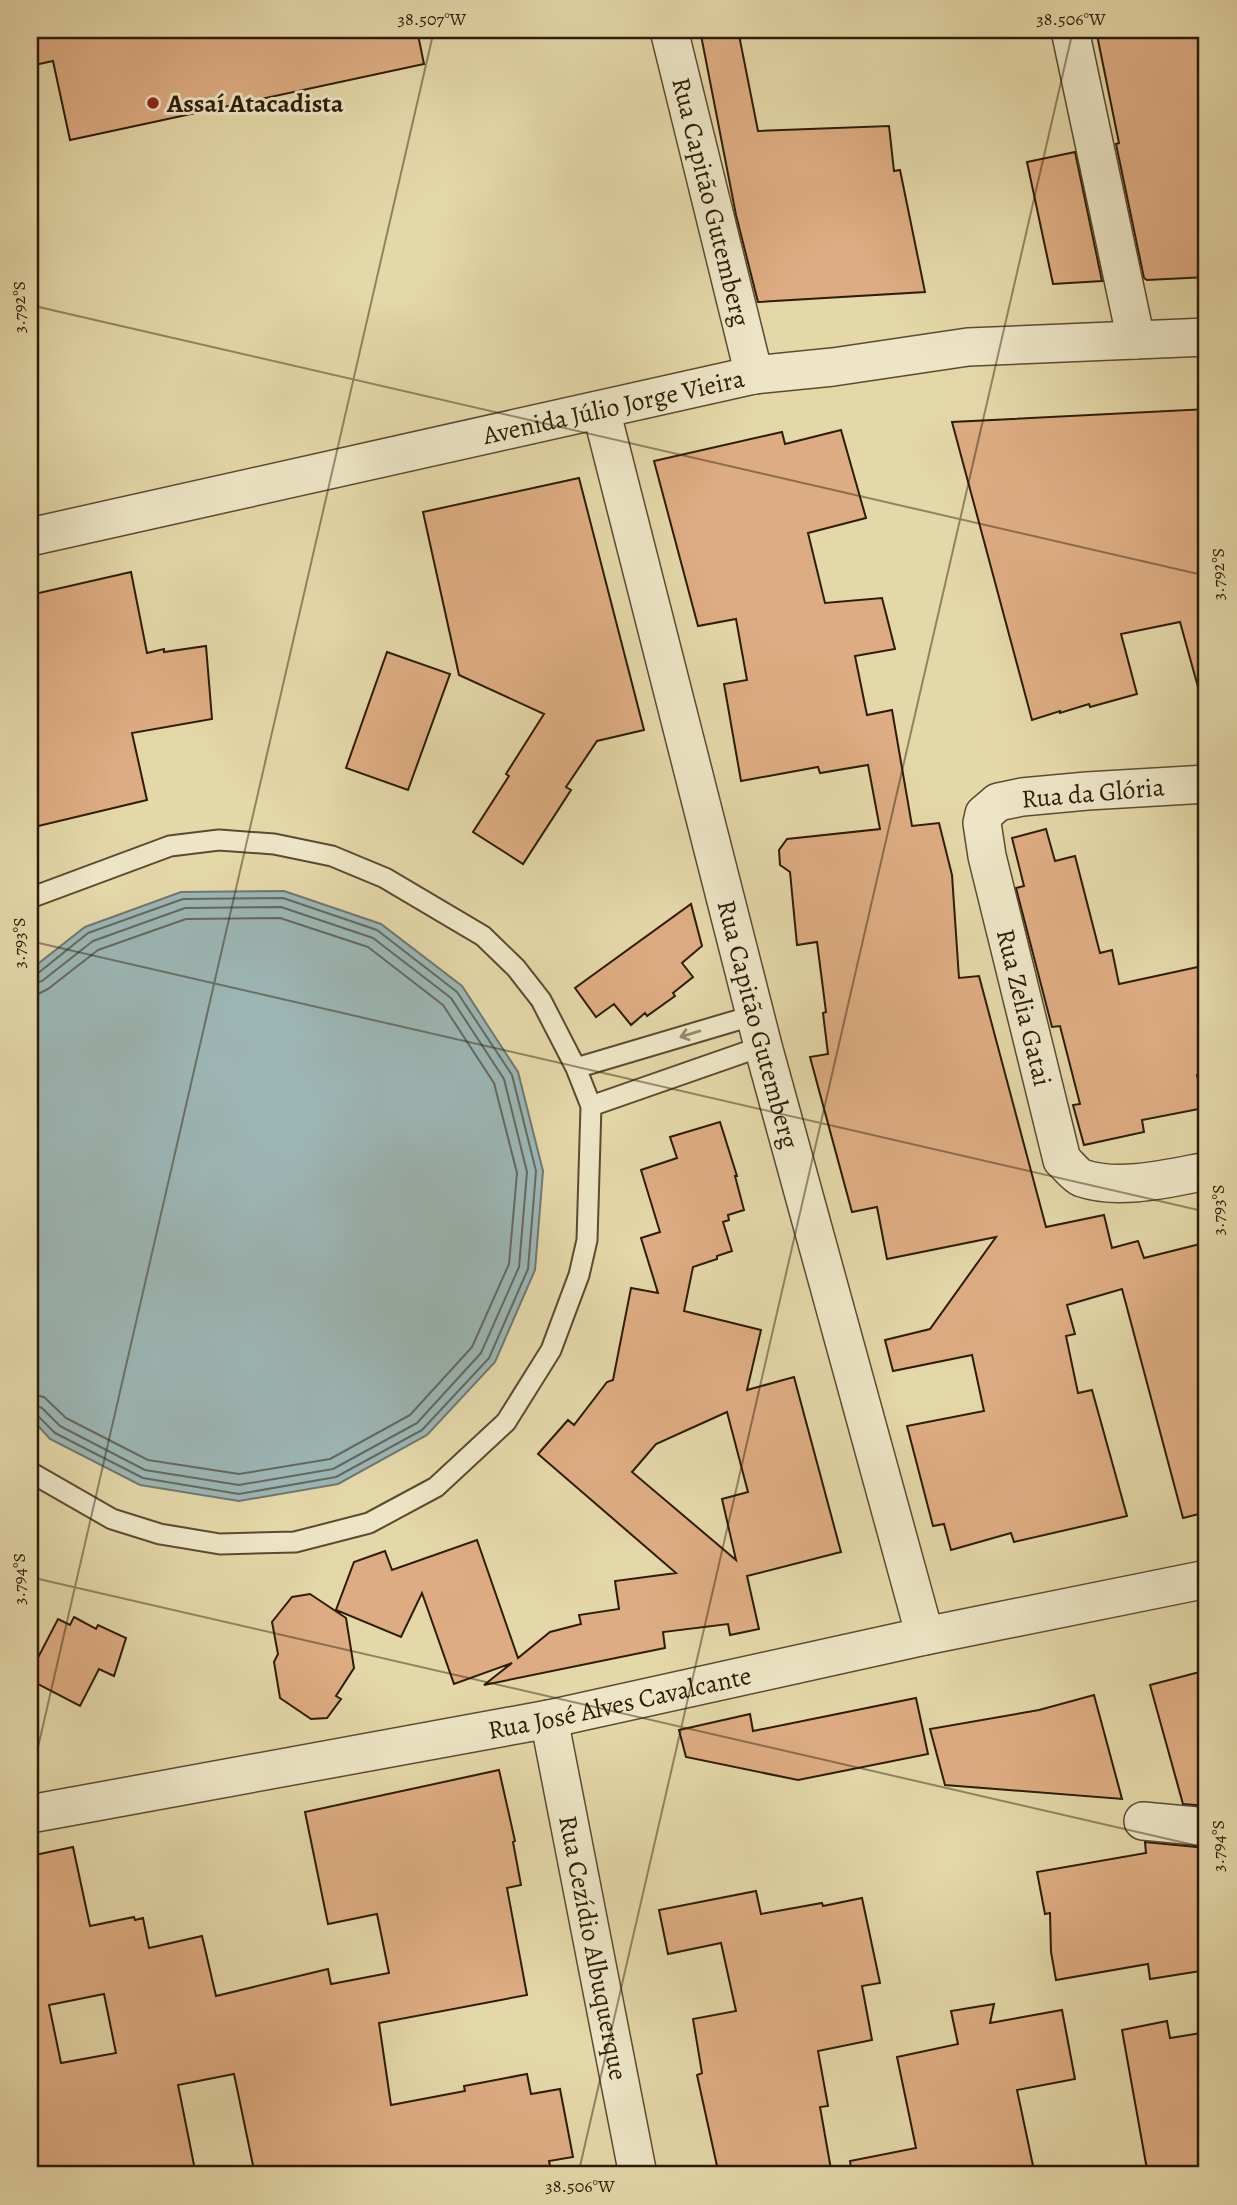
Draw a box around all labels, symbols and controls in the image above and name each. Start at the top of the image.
text: 38.507°W [398,7,467,31]
text: 38.506°W [1036,7,1106,31]
street label: Rua Capitão Gutemberg [664,74,759,330]
place label: Assaí Atacadista [166,86,344,121]
marker: Assaí Atacadista [145,95,161,111]
text: 3.792°S [7,281,31,333]
street label: Avenida Júlio Jorge Vieira [478,360,748,453]
text: 3.792°S [1206,548,1230,600]
street label: Rua da Glória [1020,769,1166,817]
street label: Rua Capitão Gutemberg [709,896,808,1152]
text: 3.793°S [7,917,31,969]
street label: Rua Zelia Gatai [988,925,1061,1090]
one-way arrow [679,1029,701,1042]
text: 3.793°S [1206,1184,1230,1236]
text: 3.794°S [7,1553,31,1605]
street label: Rua José Alves Cavalcante [485,1657,755,1747]
street label: Rua Cezídio Albuquerque [551,1812,637,2083]
text: 3.794°S [1206,1820,1230,1872]
text: 38.506°W [545,2174,615,2198]

